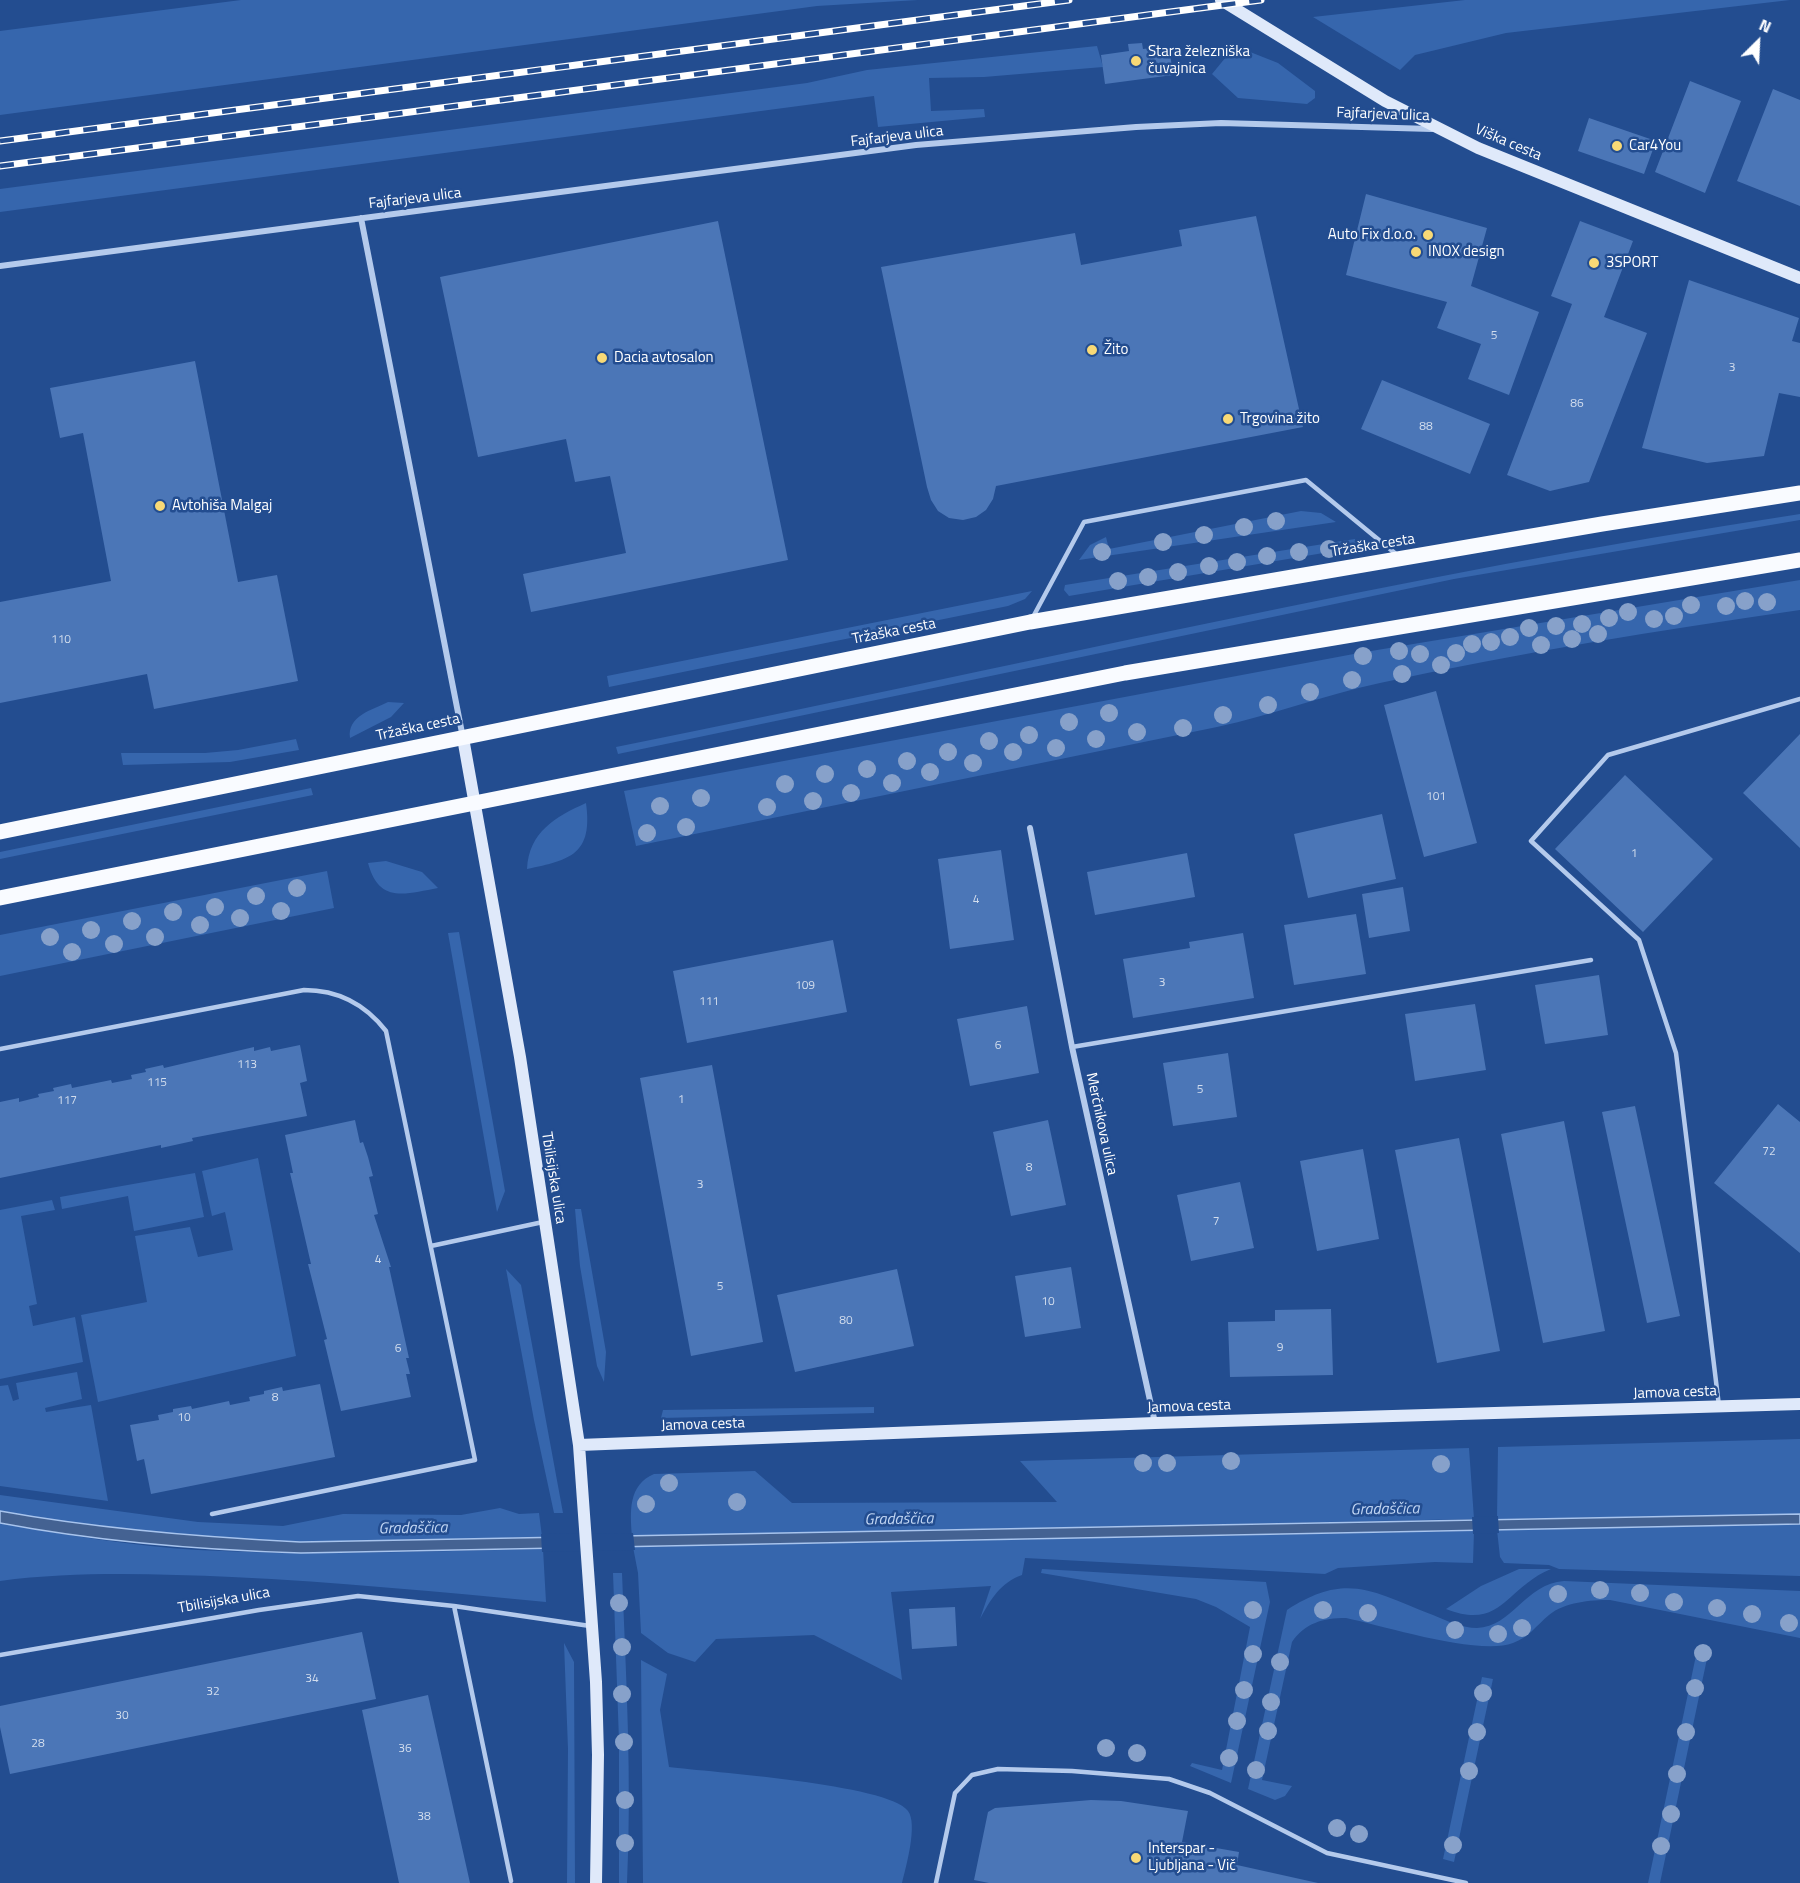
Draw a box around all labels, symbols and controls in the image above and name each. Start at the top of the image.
north arrow [1728,12,1788,72]
text: N [1755,12,1775,39]
place label: Stara železniška čuvajnica [1148,43,1250,78]
marker: Stara železniška čuvajnica [1129,54,1143,68]
street label: Fajfarjeva ulica [1336,104,1430,126]
street label: Viška cesta [1472,121,1544,165]
street label: Fajfarjeva ulica [850,122,944,152]
place label: Car4You [1629,137,1681,155]
marker: Car4You [1610,139,1624,153]
street label: Fajfarjeva ulica [368,184,462,214]
place label: Auto Fix d.o.o. [1328,226,1416,244]
marker: Auto Fix d.o.o. [1421,228,1435,242]
place label: INOX design [1428,243,1505,261]
marker: INOX design [1409,245,1423,259]
place label: 3SPORT [1606,254,1658,272]
marker: 3SPORT [1587,256,1601,270]
house number: 5 [1491,329,1497,343]
place label: Žito [1104,341,1129,359]
marker: Žito [1085,343,1099,357]
place label: Dacia avtosalon [614,349,714,367]
marker: Dacia avtosalon [595,351,609,365]
house number: 3 [1729,361,1735,375]
house number: 86 [1570,397,1584,411]
place label: Trgovina žito [1240,410,1320,428]
marker: Trgovina žito [1221,412,1235,426]
house number: 88 [1419,420,1433,434]
place label: Avtohiša Malgaj [172,497,272,515]
marker: Avtohiša Malgaj [153,499,167,513]
street label: Tržaška cesta [1330,530,1416,562]
street label: Tržaška cesta [851,615,937,649]
house number: 110 [51,633,71,647]
street label: Tržaška cesta [375,710,461,746]
house number: 101 [1426,790,1446,804]
house number: 1 [1631,847,1637,861]
house number: 4 [973,893,979,907]
house number: 3 [1159,976,1165,990]
house number: 109 [795,979,815,993]
house number: 111 [699,995,719,1009]
house number: 6 [995,1039,1001,1053]
house number: 113 [237,1058,257,1072]
street label: Merčnikova ulica [1081,1071,1121,1177]
house number: 115 [147,1076,167,1090]
house number: 5 [1197,1083,1203,1097]
house number: 1 [678,1093,684,1107]
house number: 117 [57,1094,77,1108]
street label: Tbilisijska ulica [537,1131,569,1225]
house number: 72 [1762,1145,1776,1159]
house number: 8 [1026,1161,1032,1175]
house number: 3 [697,1178,703,1192]
house number: 7 [1213,1215,1219,1229]
house number: 4 [375,1253,381,1267]
house number: 5 [717,1280,723,1294]
house number: 10 [1041,1295,1055,1309]
house number: 80 [839,1314,853,1328]
house number: 9 [1277,1341,1283,1355]
house number: 6 [395,1342,401,1356]
street label: Jamova cesta [1633,1383,1717,1403]
house number: 8 [272,1391,278,1405]
street label: Jamova cesta [1147,1397,1231,1417]
house number: 10 [177,1411,191,1425]
street label: Jamova cesta [661,1415,745,1435]
water label: Gradaščica [1350,1500,1420,1520]
water label: Gradaščica [864,1510,934,1530]
water label: Gradaščica [378,1519,448,1539]
street label: Tbilisijska ulica [177,1584,271,1618]
house number: 34 [305,1672,319,1686]
house number: 32 [206,1685,220,1699]
house number: 30 [115,1709,129,1723]
house number: 28 [31,1737,45,1751]
house number: 36 [398,1742,412,1756]
house number: 38 [417,1810,431,1824]
place label: Interspar - Ljubljana - Vič [1148,1840,1236,1875]
marker: Interspar - Ljubljana - Vič [1129,1851,1143,1865]

